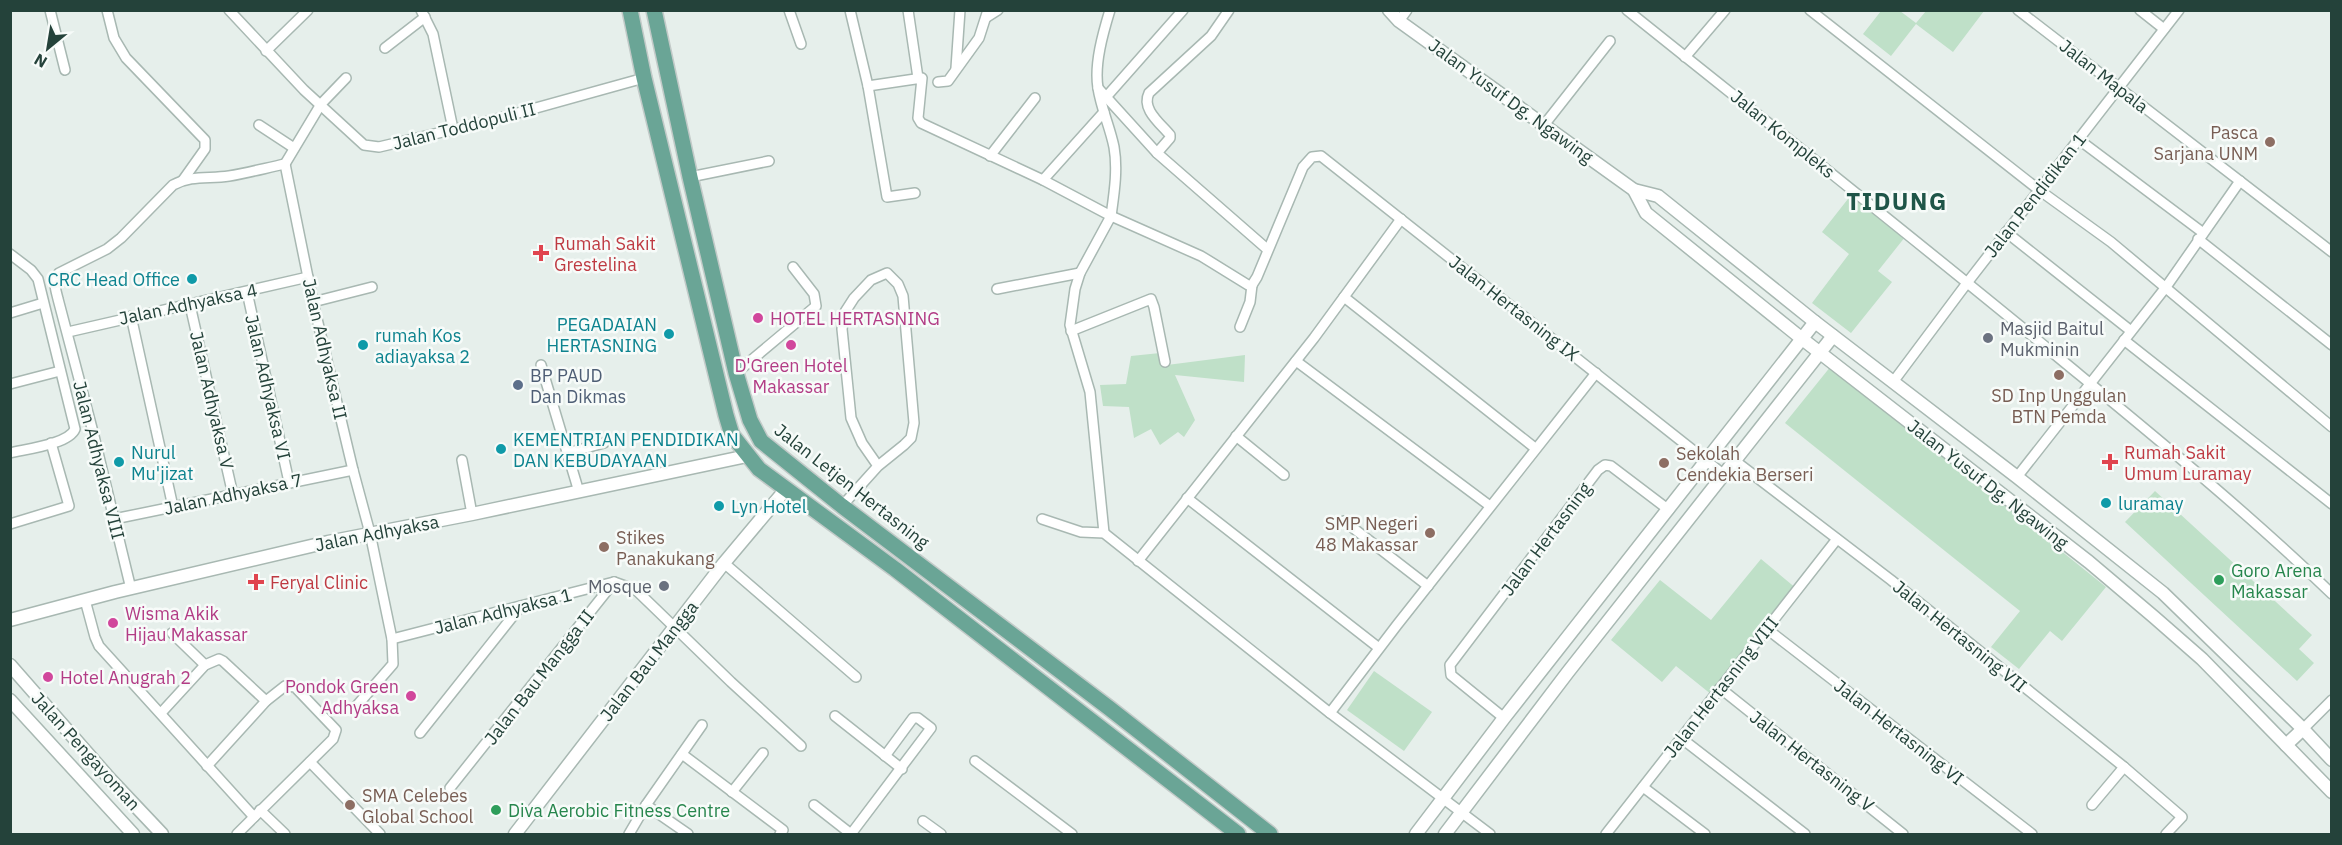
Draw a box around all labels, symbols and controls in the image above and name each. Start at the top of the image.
north arrow [18,18,78,78]
street label: Jalan Yusuf Dg. Ngawing [1424,34,1598,169]
street label: Jalan Mapala [2055,34,2153,118]
text: N [30,49,51,73]
street label: Jalan Kompleks [1726,85,1840,183]
street label: Jalan Toddopuli II [390,97,538,155]
place label: Pasca Sarjana UNM [2154,121,2258,165]
street label: Jalan Pendidikan 1 [1979,128,2091,262]
marker: Pasca Sarjana UNM [2263,135,2277,149]
district label: TIDUNG [1846,185,1948,217]
place label: Rumah Sakit Grestelina [554,232,656,276]
marker: Rumah Sakit Grestelina [532,244,550,262]
street label: Jalan Hertasning IX [1444,250,1584,366]
place label: CRC Head Office [48,268,180,291]
marker: CRC Head Office [185,272,199,286]
street label: Jalan Adhyaksa II [298,276,352,422]
street label: Jalan Adhyaksa 4 [117,278,259,330]
place label: HOTEL HERTASNING [770,307,940,330]
marker: HOTEL HERTASNING [751,311,765,325]
street label: Jalan Adhyaksa VI [240,312,296,462]
place label: PEGADAIAN HERTASNING [546,313,657,357]
place label: Masjid Baitul Mukminin [2000,317,2104,361]
place label: rumah Kos adiayaksa 2 [375,324,470,368]
marker: PEGADAIAN HERTASNING [662,327,676,341]
street label: Jalan Adhyaksa V [185,329,239,471]
marker: Masjid Baitul Mukminin [1981,331,1995,345]
marker: rumah Kos adiayaksa 2 [356,338,370,352]
marker: D'Green Hotel Makassar [784,338,798,352]
place label: D'Green Hotel Makassar [734,354,848,398]
place label: BP PAUD Dan Dikmas [530,364,626,408]
marker: SD Inp Unggulan BTN Pemda [2052,368,2066,382]
street label: Jalan Adhyaksa VIII [68,378,130,542]
marker: BP PAUD Dan Dikmas [511,378,525,392]
place label: SD Inp Unggulan BTN Pemda [1991,384,2127,428]
street label: Jalan Yusuf Dg. Ngawing [1903,414,2073,554]
street label: Jalan Letjen Hertasning [770,418,934,554]
place label: KEMENTRIAN PENDIDIKAN DAN KEBUDAYAAN [513,428,739,472]
place label: Nurul Mu'jizat [131,441,193,485]
place label: Rumah Sakit Umum Luramay [2124,441,2252,485]
marker: KEMENTRIAN PENDIDIKAN DAN KEBUDAYAAN [494,442,508,456]
place label: Sekolah Cendekia Berseri [1676,442,1813,486]
marker: Rumah Sakit Umum Luramay [2101,453,2119,471]
marker: Nurul Mu'jizat [112,455,126,469]
marker: Sekolah Cendekia Berseri [1657,456,1671,470]
street label: Jalan Adhyaksa 7 [162,468,304,520]
street label: Jalan Hertasning [1496,477,1596,600]
place label: luramay [2118,492,2184,515]
place label: Lyn Hotel [731,495,807,518]
marker: luramay [2099,496,2113,510]
marker: Lyn Hotel [712,499,726,513]
street label: Jalan Adhyaksa [313,510,441,556]
place label: SMP Negeri 48 Makassar [1315,512,1418,556]
place label: Stikes Panakukang [616,526,715,570]
marker: SMP Negeri 48 Makassar [1423,526,1437,540]
marker: Stikes Panakukang [597,540,611,554]
place label: Goro Arena Makassar [2231,559,2323,603]
place label: Feryal Clinic [270,571,368,594]
marker: Feryal Clinic [247,573,265,591]
marker: Goro Arena Makassar [2212,573,2226,587]
place label: Mosque [588,575,652,598]
street label: Jalan Hertasning VII [1888,575,2032,697]
marker: Mosque [657,579,671,593]
street label: Jalan Adhyaksa 1 [432,583,574,639]
street label: Jalan Bau Mangga [595,596,703,726]
place label: Wisma Akik Hijau Makassar [125,602,248,646]
street label: Jalan Bau Mangga II [479,605,599,749]
street label: Jalan Hertasning VIII [1659,612,1783,762]
marker: Wisma Akik Hijau Makassar [106,616,120,630]
place label: Hotel Anugrah 2 [60,666,191,689]
marker: Hotel Anugrah 2 [41,670,55,684]
street label: Jalan Hertasning VI [1829,674,1969,790]
place label: Pondok Green Adhyaksa [285,675,399,719]
street label: Jalan Pengayoman [27,687,145,815]
marker: Pondok Green Adhyaksa [404,689,418,703]
street label: Jalan Hertasning V [1745,705,1879,817]
place label: SMA Celebes Global School [362,784,474,828]
marker: SMA Celebes Global School [343,798,357,812]
place label: Diva Aerobic Fitness Centre [508,799,730,822]
marker: Diva Aerobic Fitness Centre [489,803,503,817]

